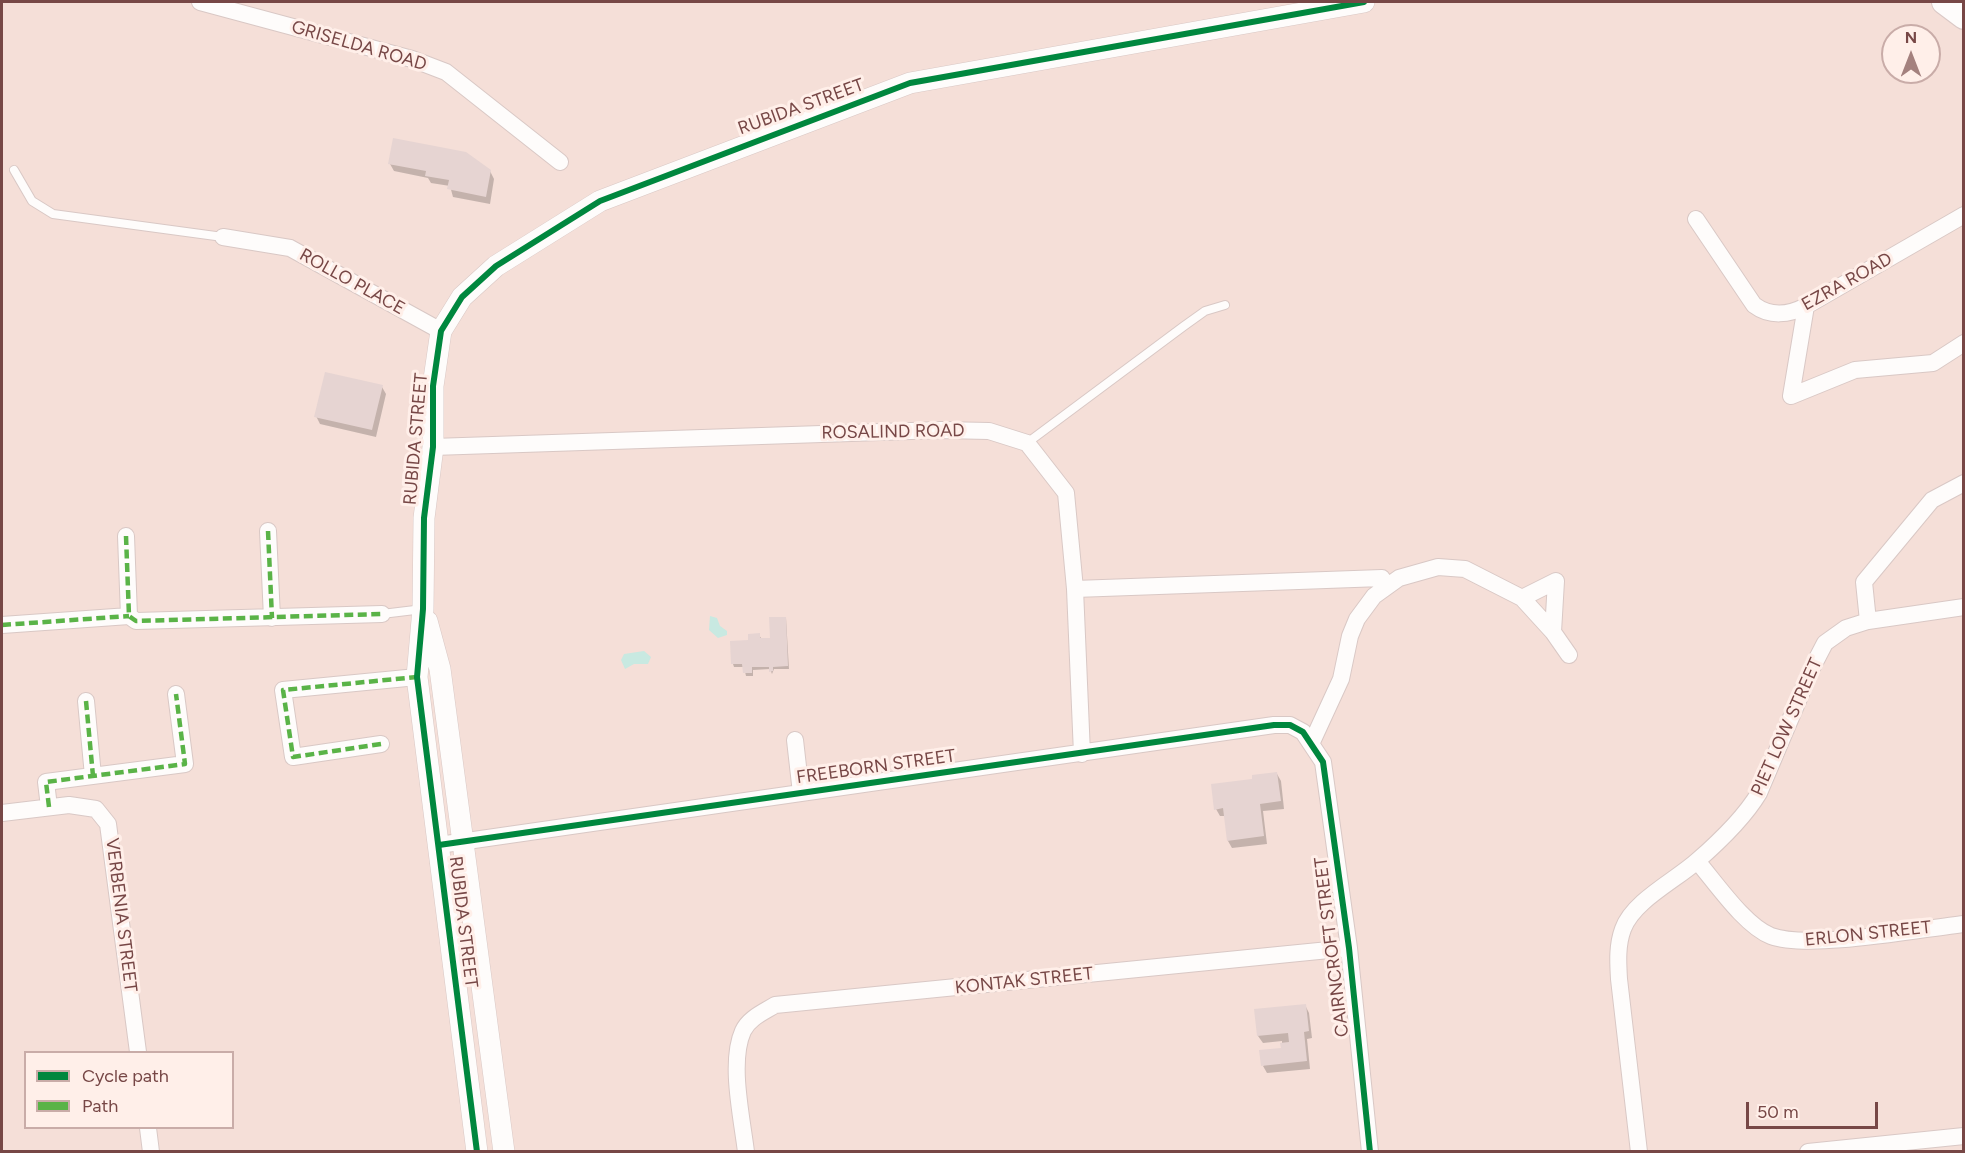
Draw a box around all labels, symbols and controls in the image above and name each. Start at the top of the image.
street label: GRISELDA ROAD [289,16,429,76]
north arrow [1881,24,1941,84]
text: N [1905,28,1917,47]
street label: RUBIDA STREET [735,74,867,140]
street label: ROLLO PLACE [295,244,409,320]
street label: EZRA ROAD [1798,248,1896,316]
street label: RUBIDA STREET [399,372,433,506]
street label: ROSALIND ROAD [821,420,965,444]
street label: PIET LOW STREET [1747,655,1827,799]
street label: FREEBORN STREET [795,745,957,789]
street label: VERBENIA STREET [101,837,141,993]
street label: RUBIDA STREET [444,855,482,989]
street label: CAIRNCROFT STREET [1310,856,1354,1038]
street label: ERLON STREET [1804,917,1932,951]
street label: KONTAK STREET [954,963,1094,999]
legend [24,1051,234,1129]
text: Cycle path [82,1065,169,1087]
scale bar [1749,1090,1881,1128]
text: Path [82,1095,118,1117]
text: 50 m [1757,1101,1799,1123]

